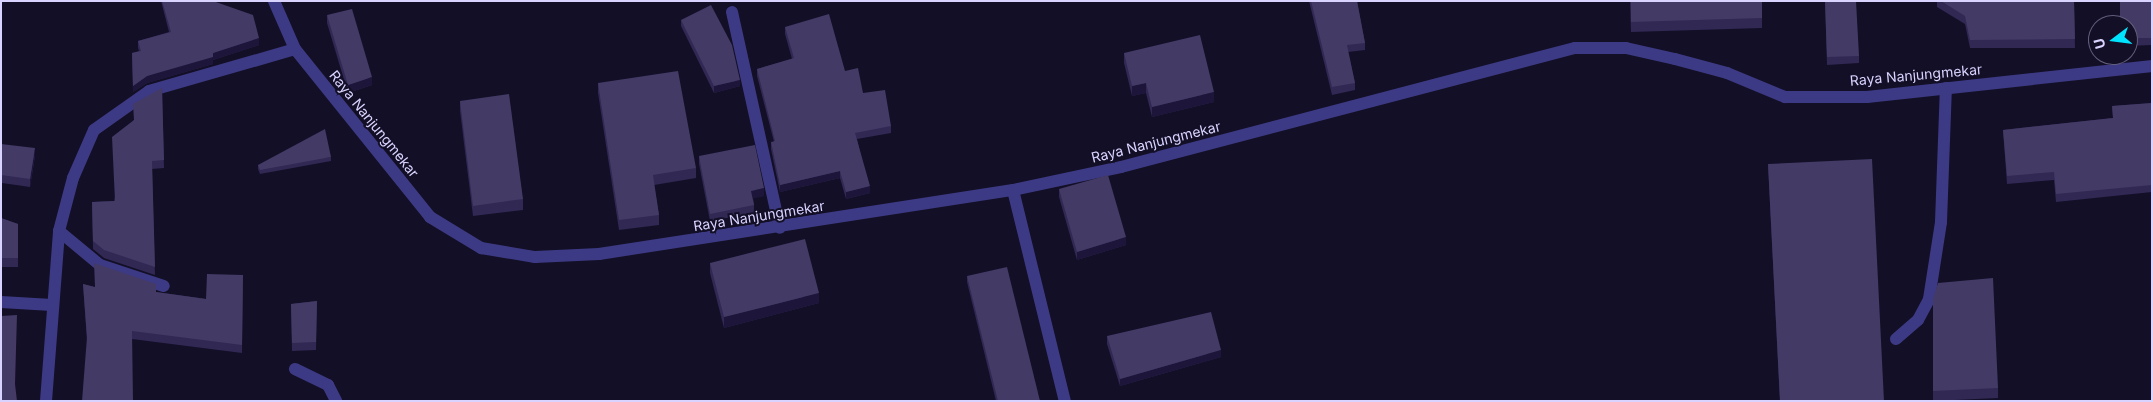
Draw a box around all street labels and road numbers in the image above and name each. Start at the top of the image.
street label: Raya Nanjungmekar [1849,61,1983,89]
street label: Raya Nanjungmekar [326,67,422,181]
street label: Raya Nanjungmekar [1090,118,1222,166]
street label: Raya Nanjungmekar [692,197,826,235]

